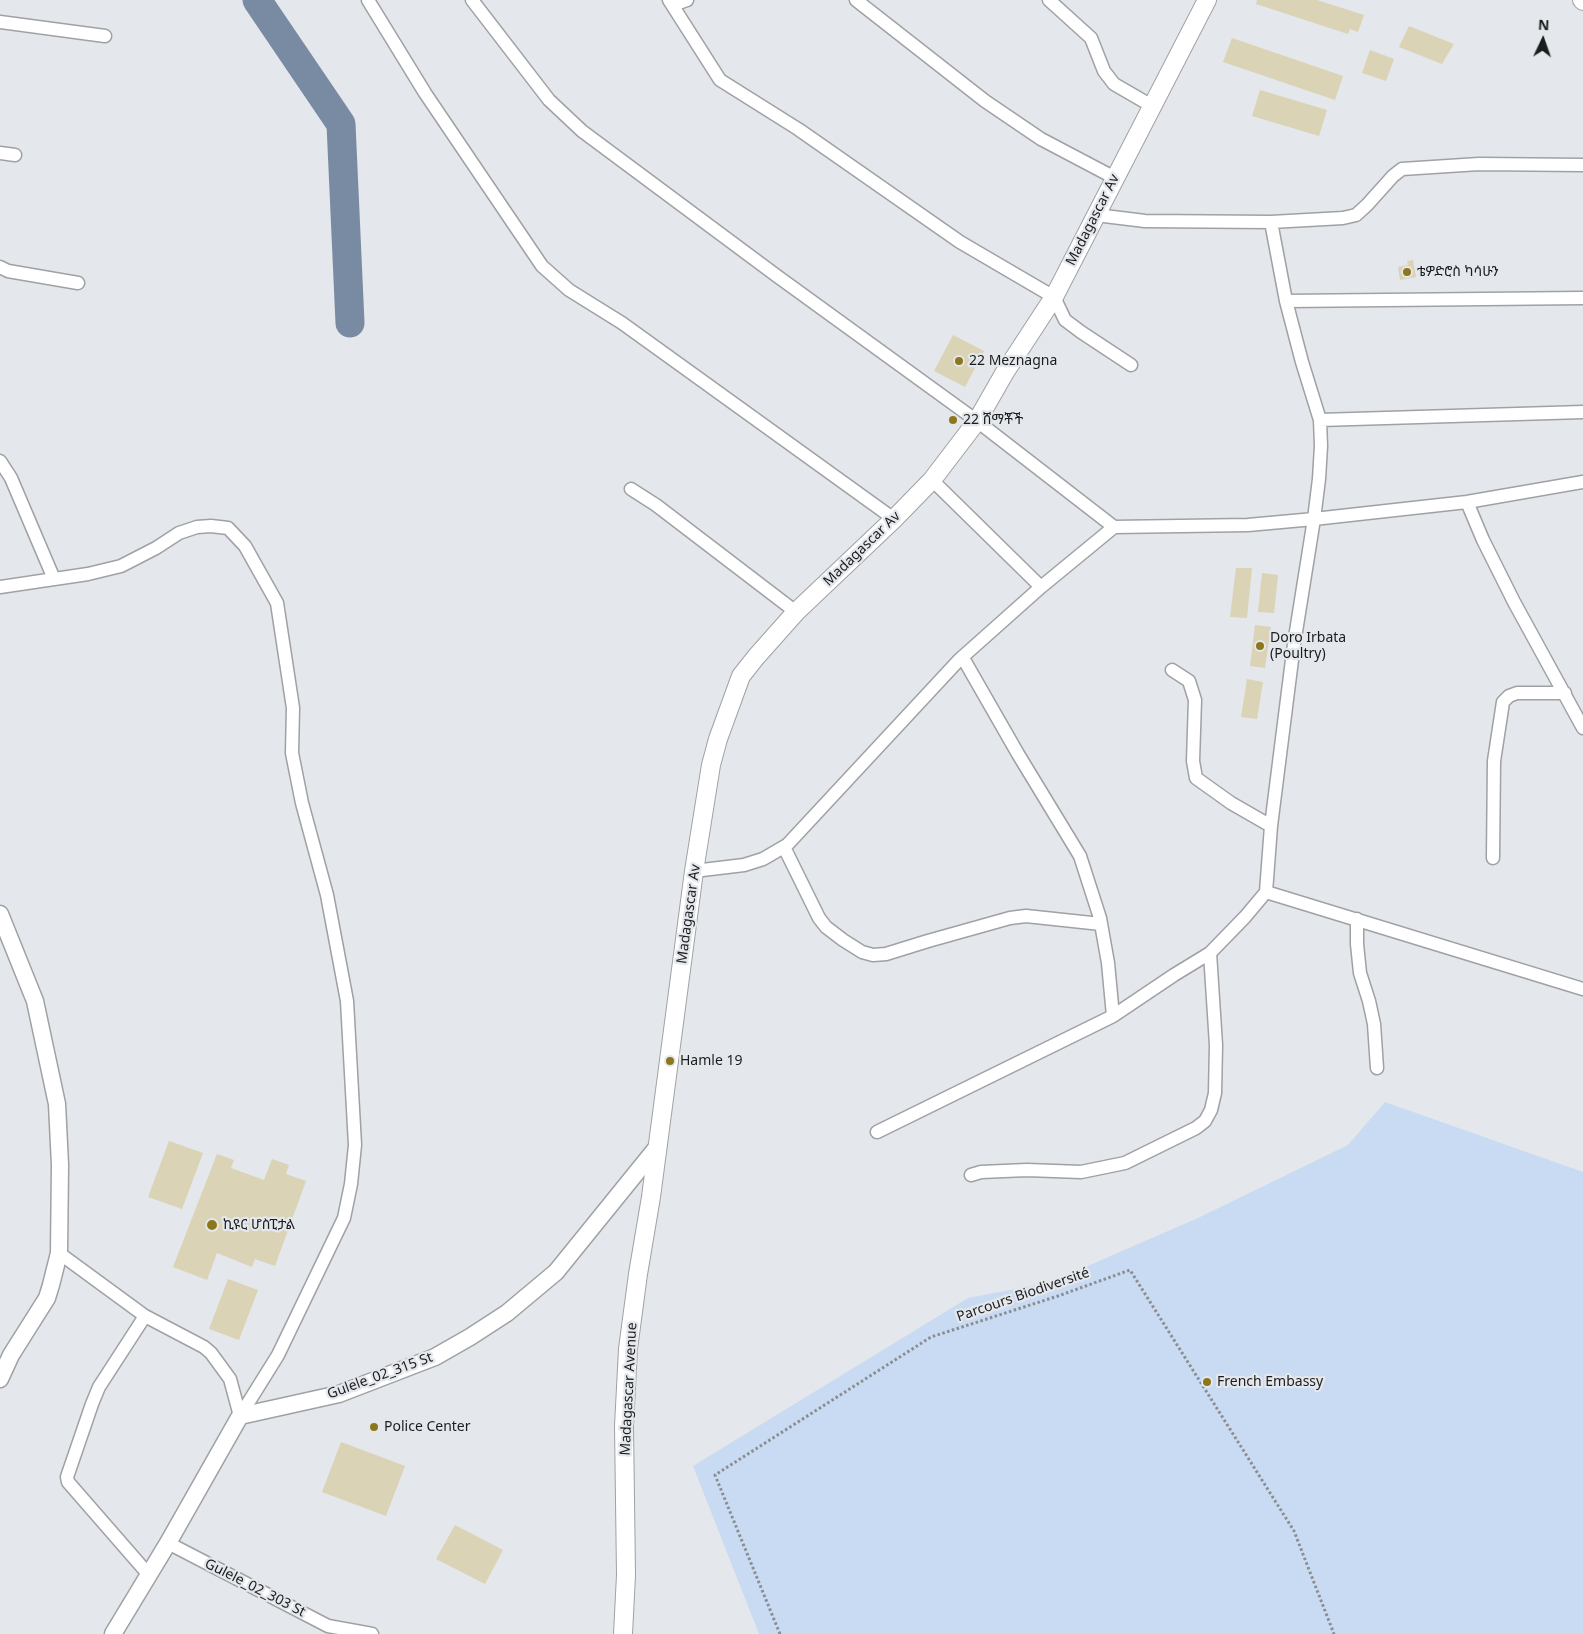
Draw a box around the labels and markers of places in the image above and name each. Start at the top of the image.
place label: ቴዎድሮስ ካሳሁን [1417,264,1498,280]
marker: ቴዎድሮስ ካሳሁን [1401,266,1413,278]
place label: 22 Meznagna [969,353,1057,369]
marker: 22 Meznagna [953,355,965,367]
place label: 22 ሸማቾች [963,412,1023,428]
marker: 22 ሸማቾች [947,414,959,426]
place label: Doro Irbata (Poultry) [1270,630,1346,662]
marker: Doro Irbata (Poultry) [1254,640,1266,652]
place label: Hamle 19 [680,1053,742,1069]
marker: Hamle 19 [664,1055,676,1067]
place label: ኪዩር ሆስፒታል [223,1217,295,1233]
marker: ኪዩር ሆስፒታል [205,1218,219,1232]
place label: French Embassy [1217,1374,1323,1390]
marker: French Embassy [1201,1376,1213,1388]
place label: Police Center [384,1419,471,1435]
marker: Police Center [368,1421,380,1433]

